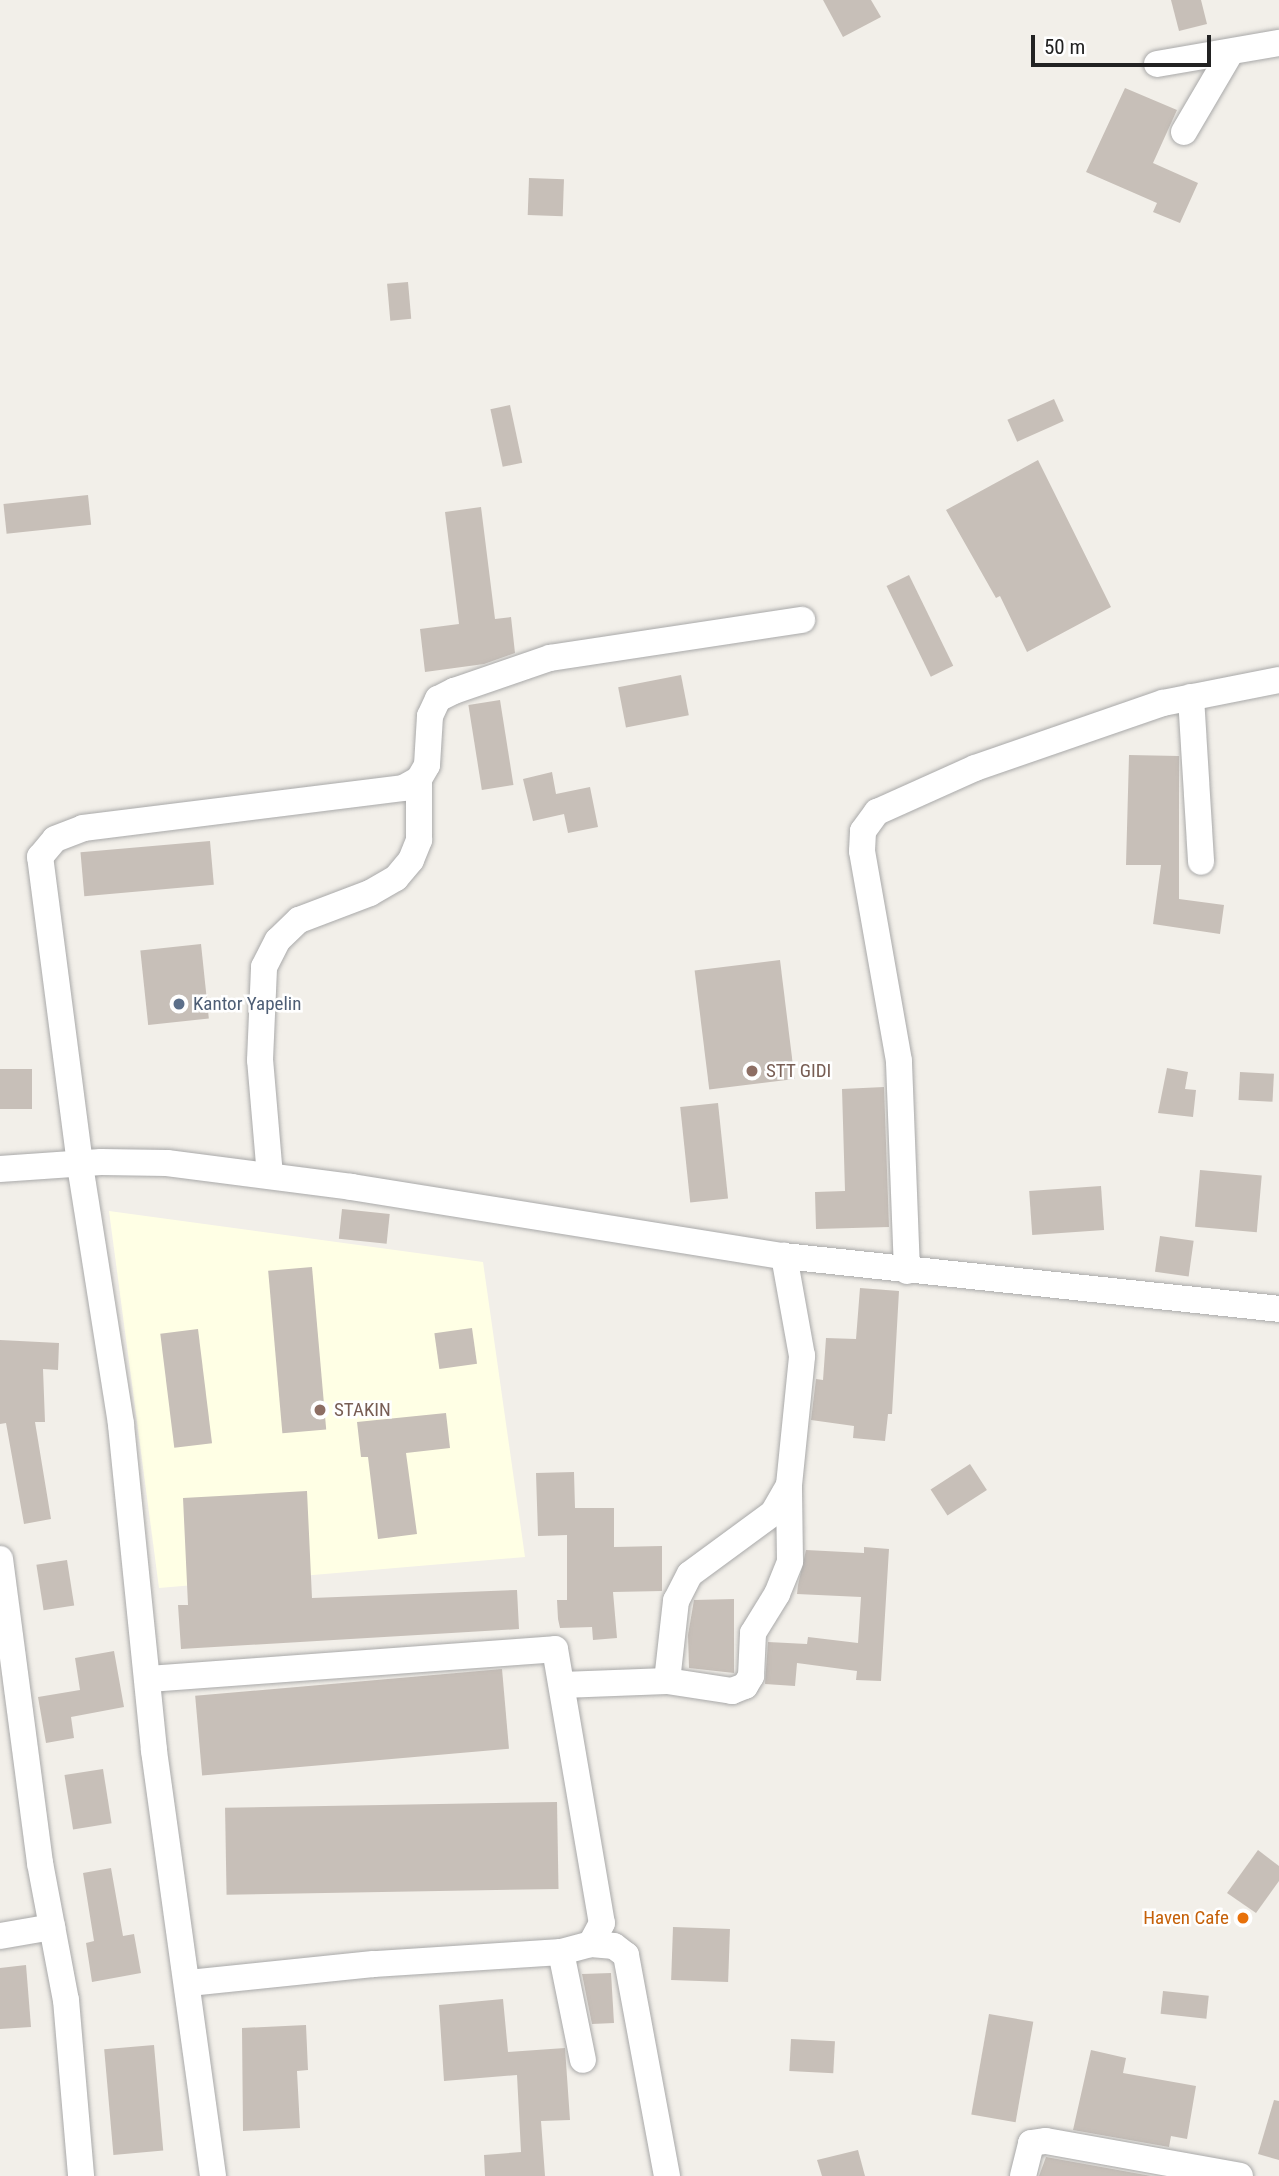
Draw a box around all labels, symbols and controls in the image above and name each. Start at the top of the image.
scale bar [1034,21,1214,65]
text: 50 m [1044,35,1085,59]
place label: Kantor Yapelin [193,993,301,1015]
marker: Kantor Yapelin [171,996,187,1012]
place label: STT GIDI [766,1060,832,1082]
marker: STT GIDI [744,1063,760,1079]
place label: STAKIN [334,1399,391,1421]
marker: STAKIN [312,1402,328,1418]
place label: Haven Cafe [1143,1907,1229,1929]
marker: Haven Cafe [1235,1910,1251,1926]

